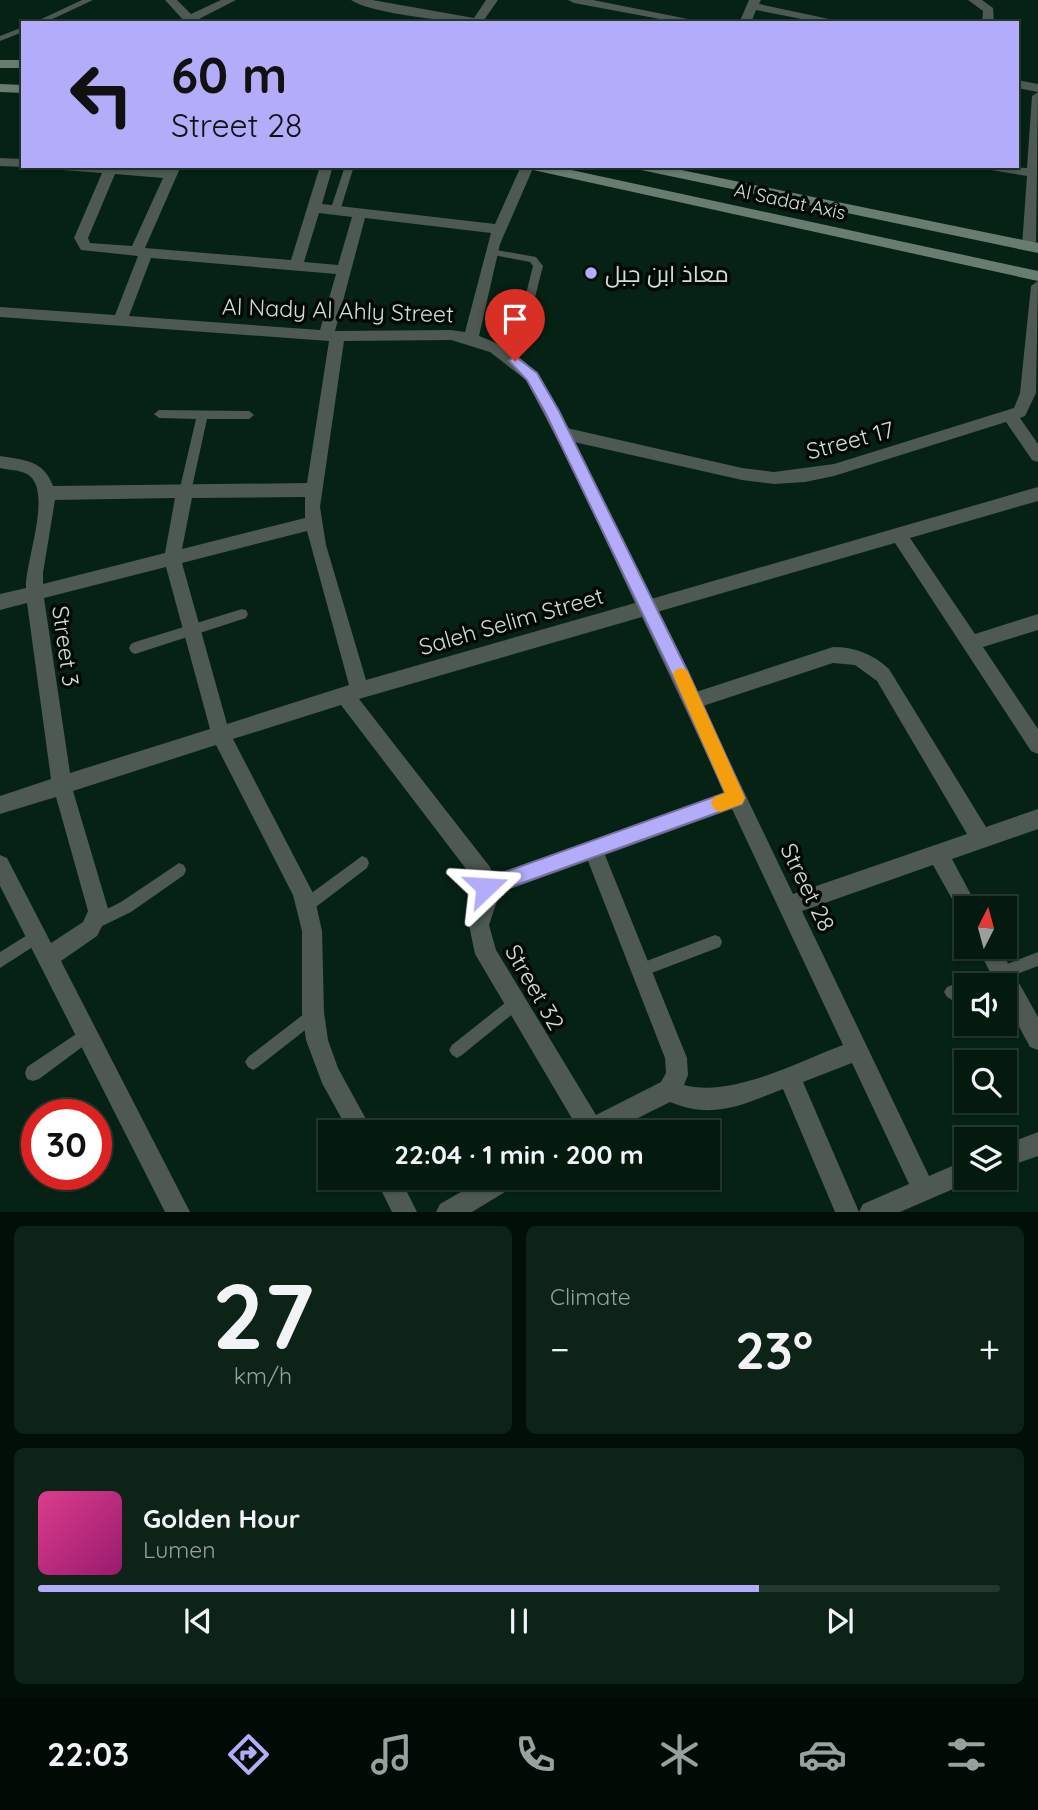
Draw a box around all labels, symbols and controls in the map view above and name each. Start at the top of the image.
text: 60 m [171,44,287,105]
icon: left [56,49,147,140]
text: Street 28 [171,105,302,145]
street label: Al Sadat Axis [732,177,848,225]
place label: معاذ ابن جبل [605,259,729,288]
marker: معاذ ابن جبل [583,265,599,281]
pin [485,289,545,361]
street label: Al Nady Al Ahly Street [222,291,455,329]
icon: arrive [496,300,534,338]
street label: Street 17 [803,414,897,466]
street label: Saleh Selim Street [415,581,607,661]
street label: Street 3 [46,604,86,688]
street label: Street 28 [774,838,842,936]
position arrow [449,850,523,924]
north arrow [954,896,1017,959]
map controls [954,896,1017,1190]
street label: Street 32 [499,939,571,1035]
button: sound [954,973,1017,1036]
button: search [954,1050,1017,1113]
speed limit sign: 30 [21,1099,112,1190]
button: layers [954,1127,1017,1190]
text: 22:04 · 1 min · 200 m [394,1138,644,1171]
text: 27 [212,1258,314,1372]
text: Climate [550,1282,631,1311]
text: 23° [735,1317,813,1382]
text: − [550,1325,570,1373]
text: + [979,1325,1000,1373]
text: km/h [234,1361,292,1390]
text: Golden Hour [143,1502,300,1535]
text: Lumen [143,1535,216,1564]
icon: previous [179,1602,217,1640]
icon: pause [500,1602,538,1640]
icon: next [821,1602,859,1640]
icon: directions [224,1730,273,1779]
icon: music [367,1730,416,1779]
icon: phone [511,1730,560,1779]
icon: climate [655,1730,704,1779]
icon: car [798,1730,847,1779]
icon: filters [942,1730,991,1779]
text: 22:03 [47,1734,129,1774]

